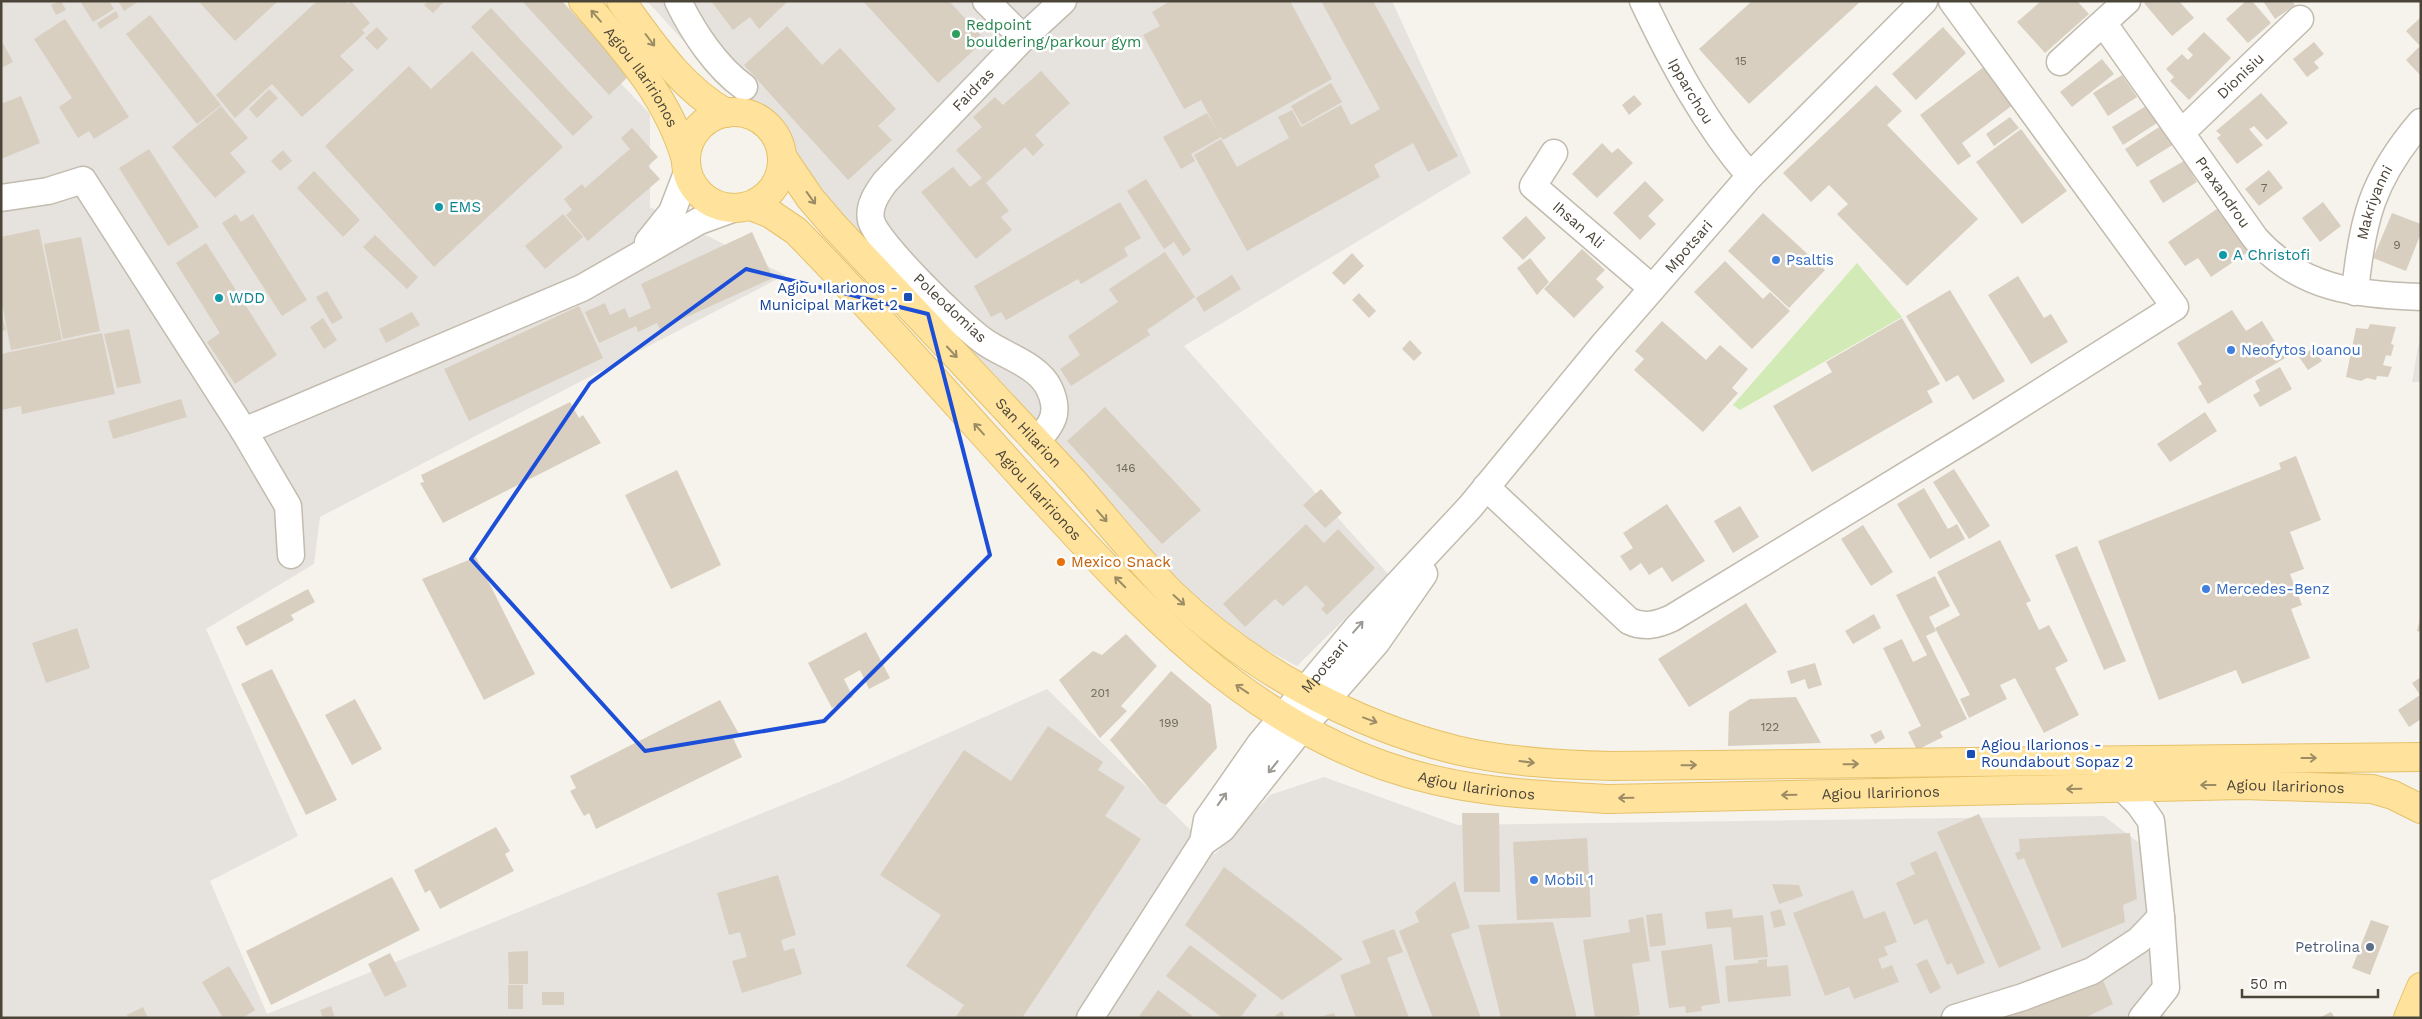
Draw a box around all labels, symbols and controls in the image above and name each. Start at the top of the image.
one-way arrow [591,10,602,23]
place label: Redpoint bouldering/parkour gym [966,16,1141,51]
street label: Agiou Ilaririonos [600,23,682,130]
marker: Redpoint bouldering/parkour gym [950,28,962,40]
one-way arrow [645,33,656,46]
street label: Dionisiu [2213,49,2268,103]
house number: 15 [1735,54,1747,68]
street label: Ipparchou [1664,55,1717,128]
street label: Faidras [949,65,998,115]
street label: Praxandrou [2192,153,2254,231]
street label: Makriyanni [2353,162,2396,241]
house number: 7 [2261,181,2268,195]
one-way arrow [806,191,816,205]
place label: EMS [449,198,481,216]
street label: Ihsan Ali [1549,198,1608,252]
marker: EMS [433,201,445,213]
street label: Mpotsari [1661,217,1716,277]
house number: 9 [2393,238,2401,252]
place label: A Christofi [2233,246,2310,264]
marker: A Christofi [2217,249,2229,261]
place label: Psaltis [1786,251,1834,269]
marker: Psaltis [1770,254,1782,266]
street label: Poleodomias [910,270,990,346]
place label: Agiou Ilarionos - Municipal Market 2 [759,279,898,314]
place label: WDD [229,289,265,307]
marker: Agiou Ilarionos - Municipal Market 2 [902,291,914,303]
marker: WDD [213,292,225,304]
place label: Neofytos Ioanou [2241,341,2361,359]
marker: Neofytos Ioanou [2225,344,2237,356]
one-way arrow [946,346,958,359]
street label: San Hilarion [992,394,1065,472]
one-way arrow [973,423,984,436]
street label: Agiou Ilaririonos [992,445,1085,544]
house number: 146 [1116,461,1136,475]
one-way arrow [1097,509,1108,522]
place label: Mexico Snack [1071,553,1171,571]
marker: Mexico Snack [1055,556,1067,568]
one-way arrow [1114,576,1126,588]
place label: Mercedes-Benz [2216,580,2330,598]
marker: Mercedes-Benz [2200,583,2212,595]
one-way arrow [1173,594,1186,606]
one-way arrow [1352,621,1363,634]
street label: Mpotsari [1297,636,1352,697]
one-way arrow [1235,684,1249,694]
house number: 201 [1090,686,1110,700]
house number: 199 [1159,716,1179,730]
one-way arrow [1362,716,1377,725]
house number: 122 [1761,720,1779,734]
place label: Agiou Ilarionos - Roundabout Sopaz 2 [1981,736,2134,771]
marker: Agiou Ilarionos - Roundabout Sopaz 2 [1965,748,1977,760]
one-way arrow [2300,753,2317,763]
one-way arrow [1518,757,1534,767]
one-way arrow [1843,759,1859,769]
one-way arrow [1267,760,1278,773]
one-way arrow [1681,761,1697,770]
street label: Agiou Ilaririonos [1416,768,1536,804]
street label: Agiou Ilaririonos [2226,776,2345,797]
one-way arrow [2201,781,2217,790]
street label: Agiou Ilaririonos [1821,783,1940,803]
one-way arrow [2066,784,2082,794]
one-way arrow [1781,790,1798,800]
one-way arrow [1217,792,1227,806]
one-way arrow [1619,793,1635,803]
place label: Mobil 1 [1544,871,1594,889]
marker: Mobil 1 [1528,874,1540,886]
place label: Petrolina [2295,938,2361,956]
marker: Petrolina [2364,941,2376,953]
scale bar [2242,966,2378,998]
text: 50 m [2250,975,2287,993]

